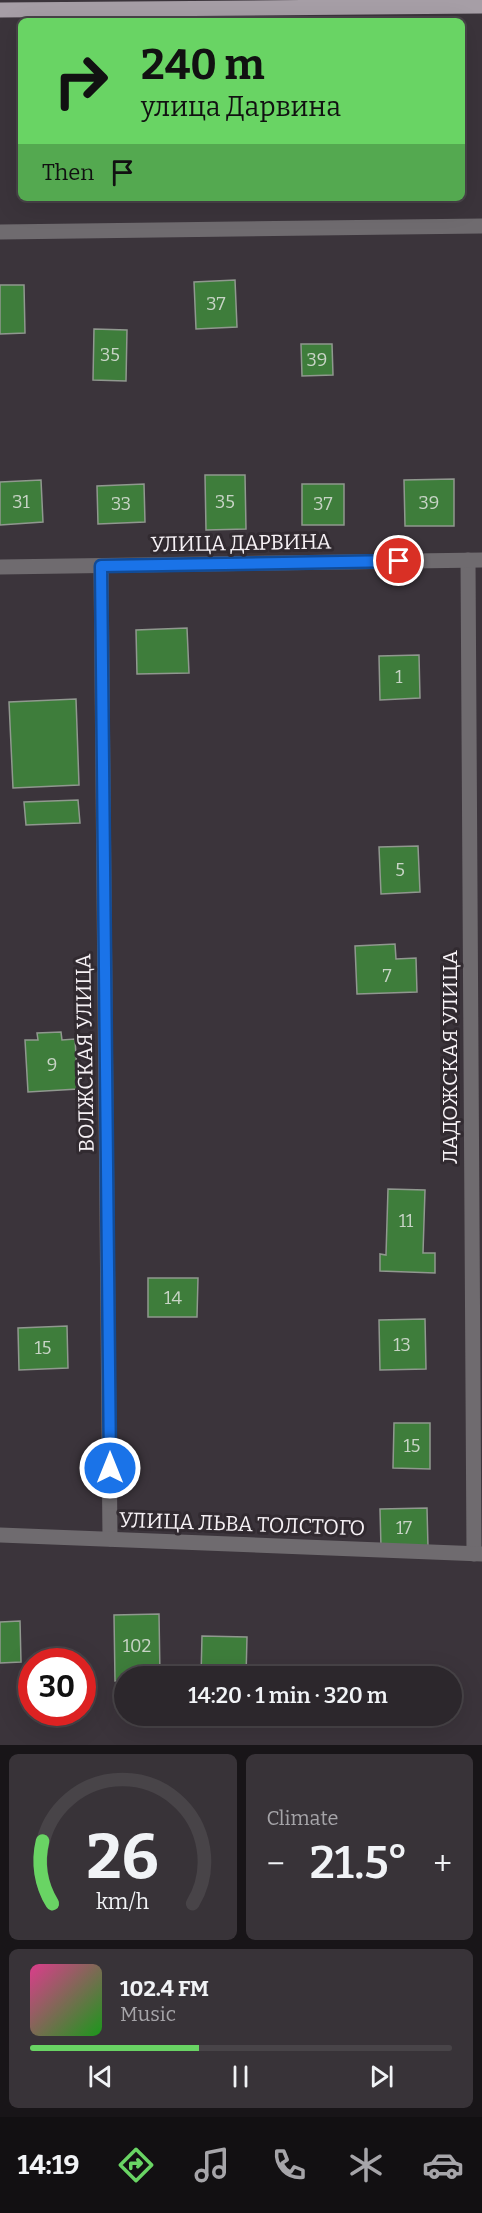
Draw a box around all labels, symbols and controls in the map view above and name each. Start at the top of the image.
text: 240 m [141,40,265,90]
icon: right [42,42,120,120]
text: улица Дарвина [141,91,341,123]
icon: arrive [106,156,139,189]
text: Then [42,159,94,186]
house number: 37 [206,293,226,315]
house number: 35 [100,344,120,366]
house number: 39 [307,349,327,371]
house number: 31 [12,491,30,513]
house number: 35 [215,491,235,513]
house number: 39 [419,492,439,514]
house number: 33 [111,493,131,515]
house number: 37 [313,493,333,515]
street label: УЛИЦА ДАРВИНА [150,528,332,558]
pin [373,535,424,586]
icon: arrive [382,544,415,577]
house number: 1 [395,666,403,688]
house number: 5 [395,859,405,881]
street label: ЛАДОЖСКАЯ УЛИЦА [437,950,463,1164]
street label: ВОЛЖСКАЯ УЛИЦА [70,953,100,1153]
house number: 7 [382,965,392,987]
house number: 9 [47,1054,57,1076]
house number: 11 [399,1210,414,1232]
house number: 14 [164,1287,182,1309]
house number: 13 [393,1334,411,1356]
house number: 15 [35,1337,51,1359]
house number: 15 [404,1435,420,1457]
position arrow [78,1436,142,1500]
street label: УЛИЦА ЛЬВА ТОЛСТОГО [118,1507,366,1541]
house number: 17 [396,1517,412,1539]
house number: 102 [123,1635,151,1657]
speed limit sign: 30 [18,1648,96,1726]
text: 14:20 · 1 min · 320 m [188,1682,388,1709]
text: Climate [267,1806,338,1830]
text: 26 [87,1820,159,1895]
text: 21.5° [310,1836,408,1890]
text: − [267,1844,285,1884]
text: + [433,1844,452,1884]
text: km/h [96,1889,149,1915]
text: 102.4 FM [120,1975,209,2002]
text: Music [120,2002,176,2026]
icon: previous [84,2060,117,2093]
icon: pause [224,2060,257,2093]
icon: next [365,2060,398,2093]
icon: directions [115,2144,157,2186]
icon: music [191,2144,233,2186]
icon: phone [268,2144,310,2186]
icon: climate [345,2144,387,2186]
icon: car [422,2144,464,2186]
text: 14:19 [17,2149,80,2181]

